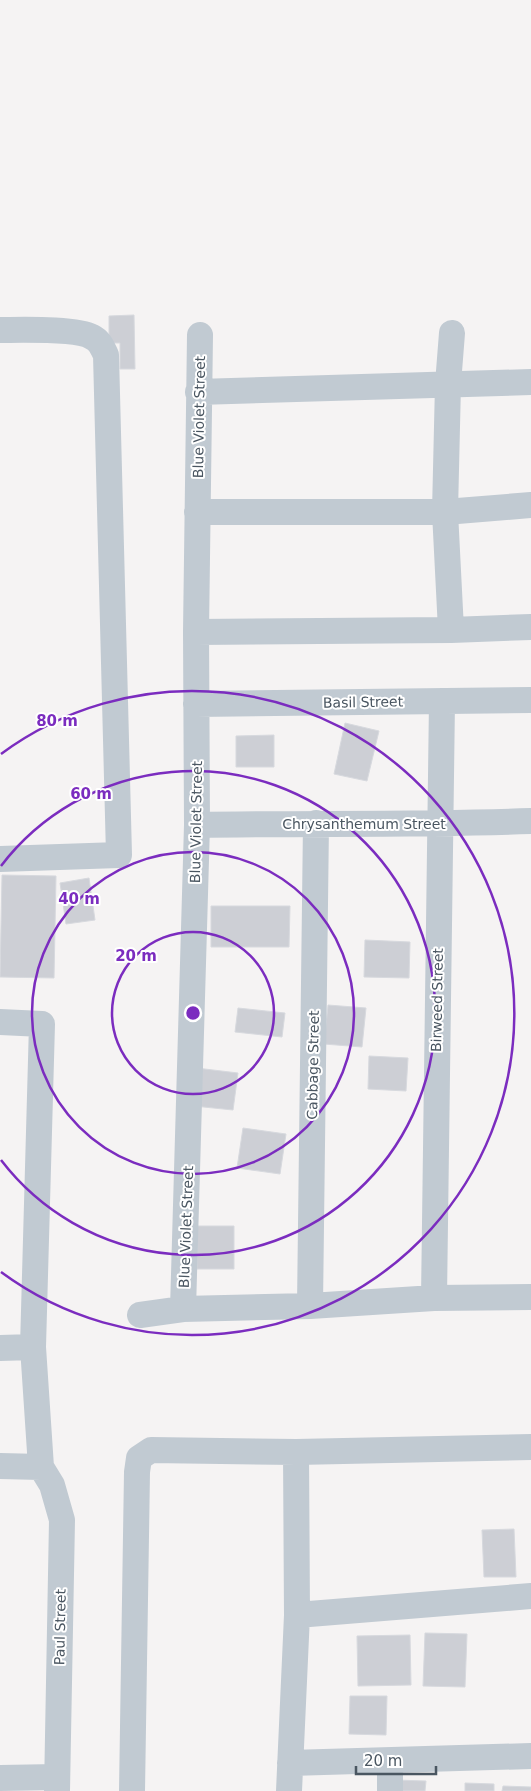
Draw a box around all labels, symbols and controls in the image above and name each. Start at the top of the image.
street label: Blue Violet Street [190,355,208,478]
street label: Basil Street [323,693,404,711]
text: 80 m [36,712,78,730]
street label: Blue Violet Street [187,760,205,883]
text: 60 m [70,785,112,803]
street label: Chrysanthemum Street [282,816,446,832]
text: 40 m [58,890,100,908]
text: 20 m [115,947,157,965]
street label: Birweed Street [428,947,446,1052]
centre of rings [184,1004,202,1022]
street label: Cabbage Street [304,1010,322,1120]
street label: Blue Violet Street [176,1165,196,1288]
street label: Paul Street [51,1588,69,1665]
scale bar [356,1744,436,1776]
text: 20 m [364,1752,402,1770]

